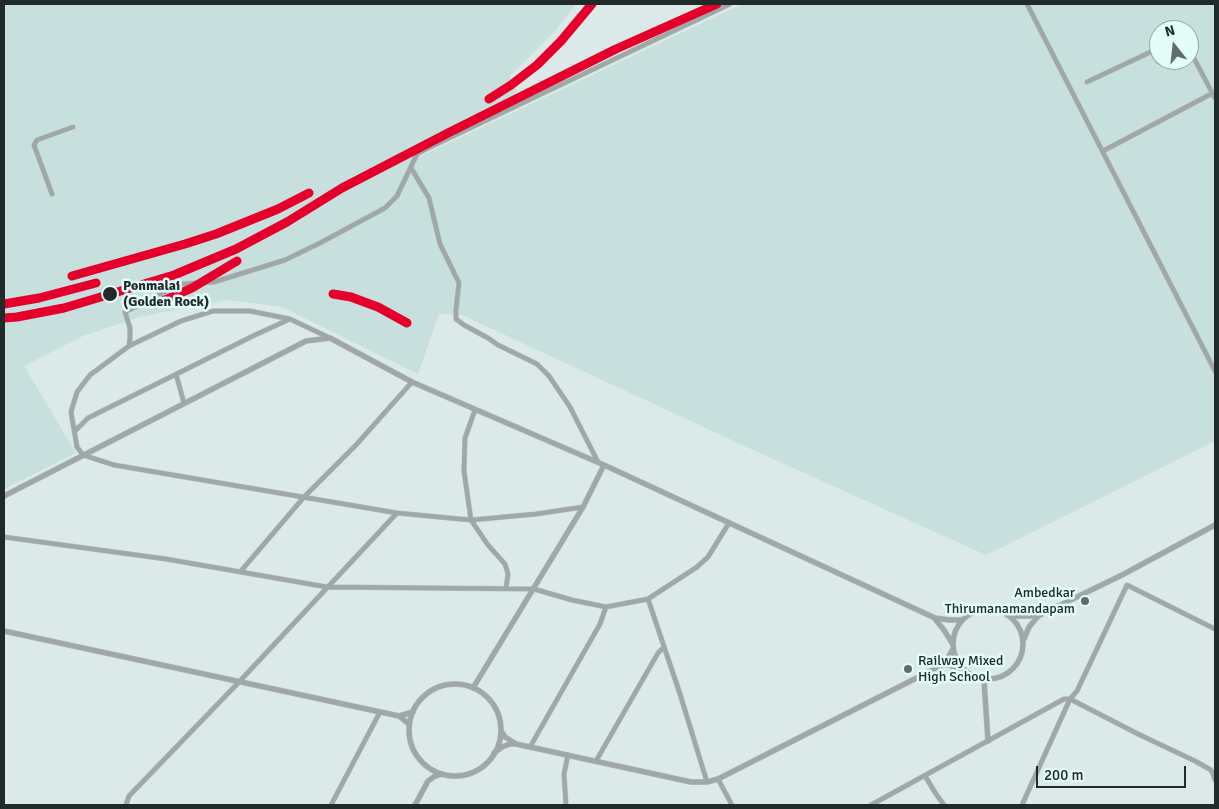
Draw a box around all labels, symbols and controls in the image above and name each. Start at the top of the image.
north arrow [1149,20,1199,70]
text: N [1163,22,1177,41]
place label: Ponmalai (Golden Rock) [123,278,209,310]
marker: Ponmalai (Golden Rock) [101,285,119,303]
place label: Ambedkar Thirumanamandapam [945,585,1075,618]
marker: Ambedkar Thirumanamandapam [1079,595,1091,607]
place label: Railway Mixed High School [918,653,1003,686]
marker: Railway Mixed High School [902,663,914,675]
scale bar [1039,756,1189,788]
text: 200 m [1044,766,1084,784]

